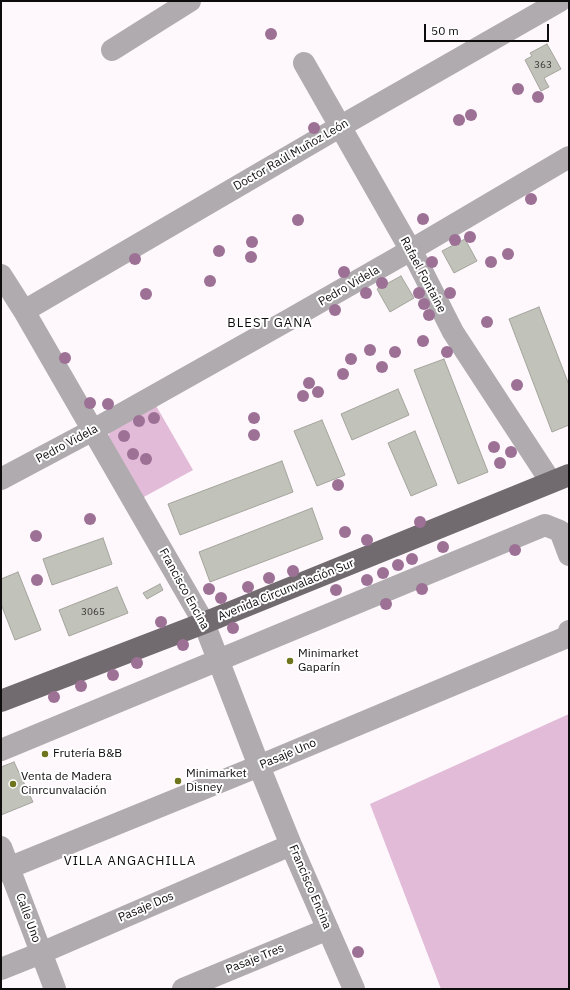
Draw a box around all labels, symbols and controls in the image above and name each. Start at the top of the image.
scale bar [426,16,551,42]
text: 50 m [431,23,459,38]
house number: 363 [534,59,552,71]
street label: Doctor Raúl Muñoz León [231,116,351,194]
street label: Rafael Fontaine [397,235,449,315]
street label: Pedro Videla [316,263,382,309]
district label: BLEST GANA [227,315,313,331]
street label: Pedro Videla [34,422,100,466]
street label: Francisco Encina [156,546,212,632]
street label: Avenida Circunvalación Sur [216,556,356,624]
house number: 3065 [81,606,105,618]
place label: Minimarket Gaparín [298,647,359,675]
marker: Minimarket Gaparín [285,656,295,666]
street label: Pasaje Uno [258,736,318,772]
place label: Frutería B&B [53,747,122,761]
marker: Frutería B&B [40,749,50,759]
place label: Minimarket Disney [186,767,247,795]
place label: Venta de Madera Cinrcunvalación [21,770,112,798]
marker: Minimarket Disney [173,776,183,786]
marker: Venta de Madera Cinrcunvalación [8,779,18,789]
street label: Francisco Encina [286,843,334,931]
district label: VILLA ANGACHILLA [64,853,196,869]
street label: Pasaje Dos [116,889,176,925]
street label: Calle Uno [12,891,44,945]
street label: Pasaje Tres [224,941,286,977]

